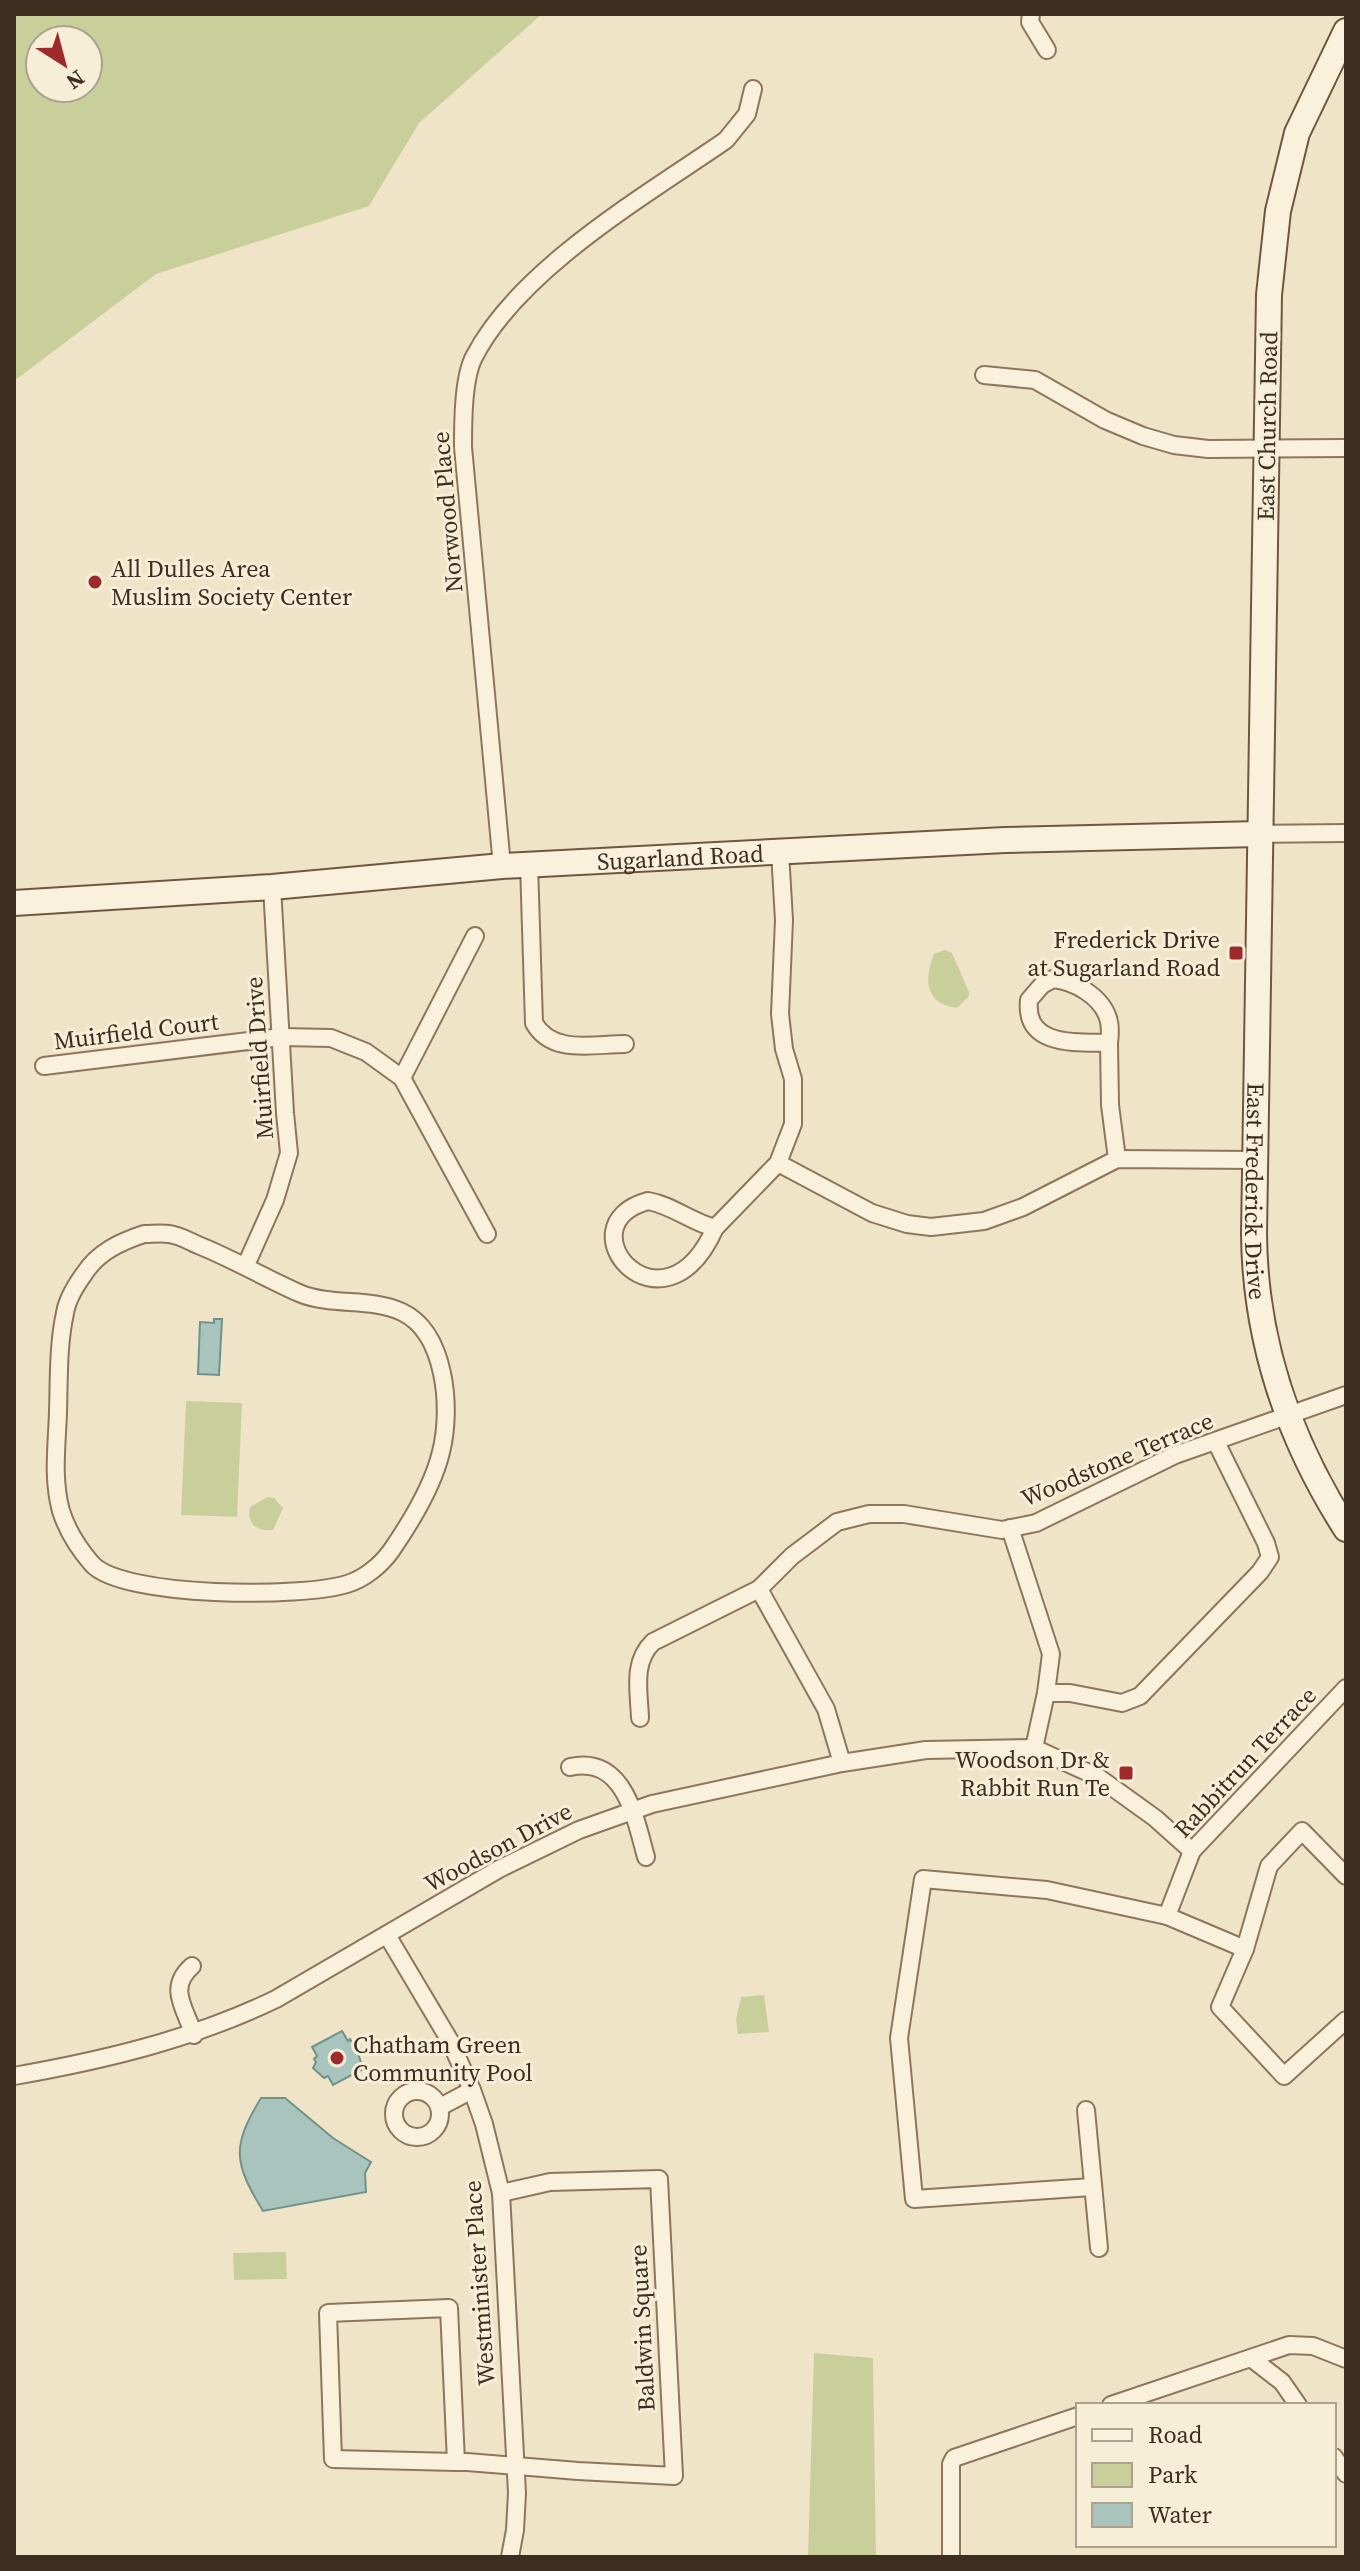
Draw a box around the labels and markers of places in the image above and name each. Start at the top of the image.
place label: All Dulles Area Muslim Society Center [111,552,352,613]
marker: All Dulles Area Muslim Society Center [86,573,104,591]
place label: Frederick Drive at Sugarland Road [1027,923,1220,984]
marker: Frederick Drive at Sugarland Road [1227,944,1245,962]
place label: Woodson Dr & Rabbit Run Te [955,1743,1110,1804]
marker: Woodson Dr & Rabbit Run Te [1117,1764,1135,1782]
place label: Chatham Green Community Pool [353,2028,533,2089]
marker: Chatham Green Community Pool [328,2049,346,2067]

